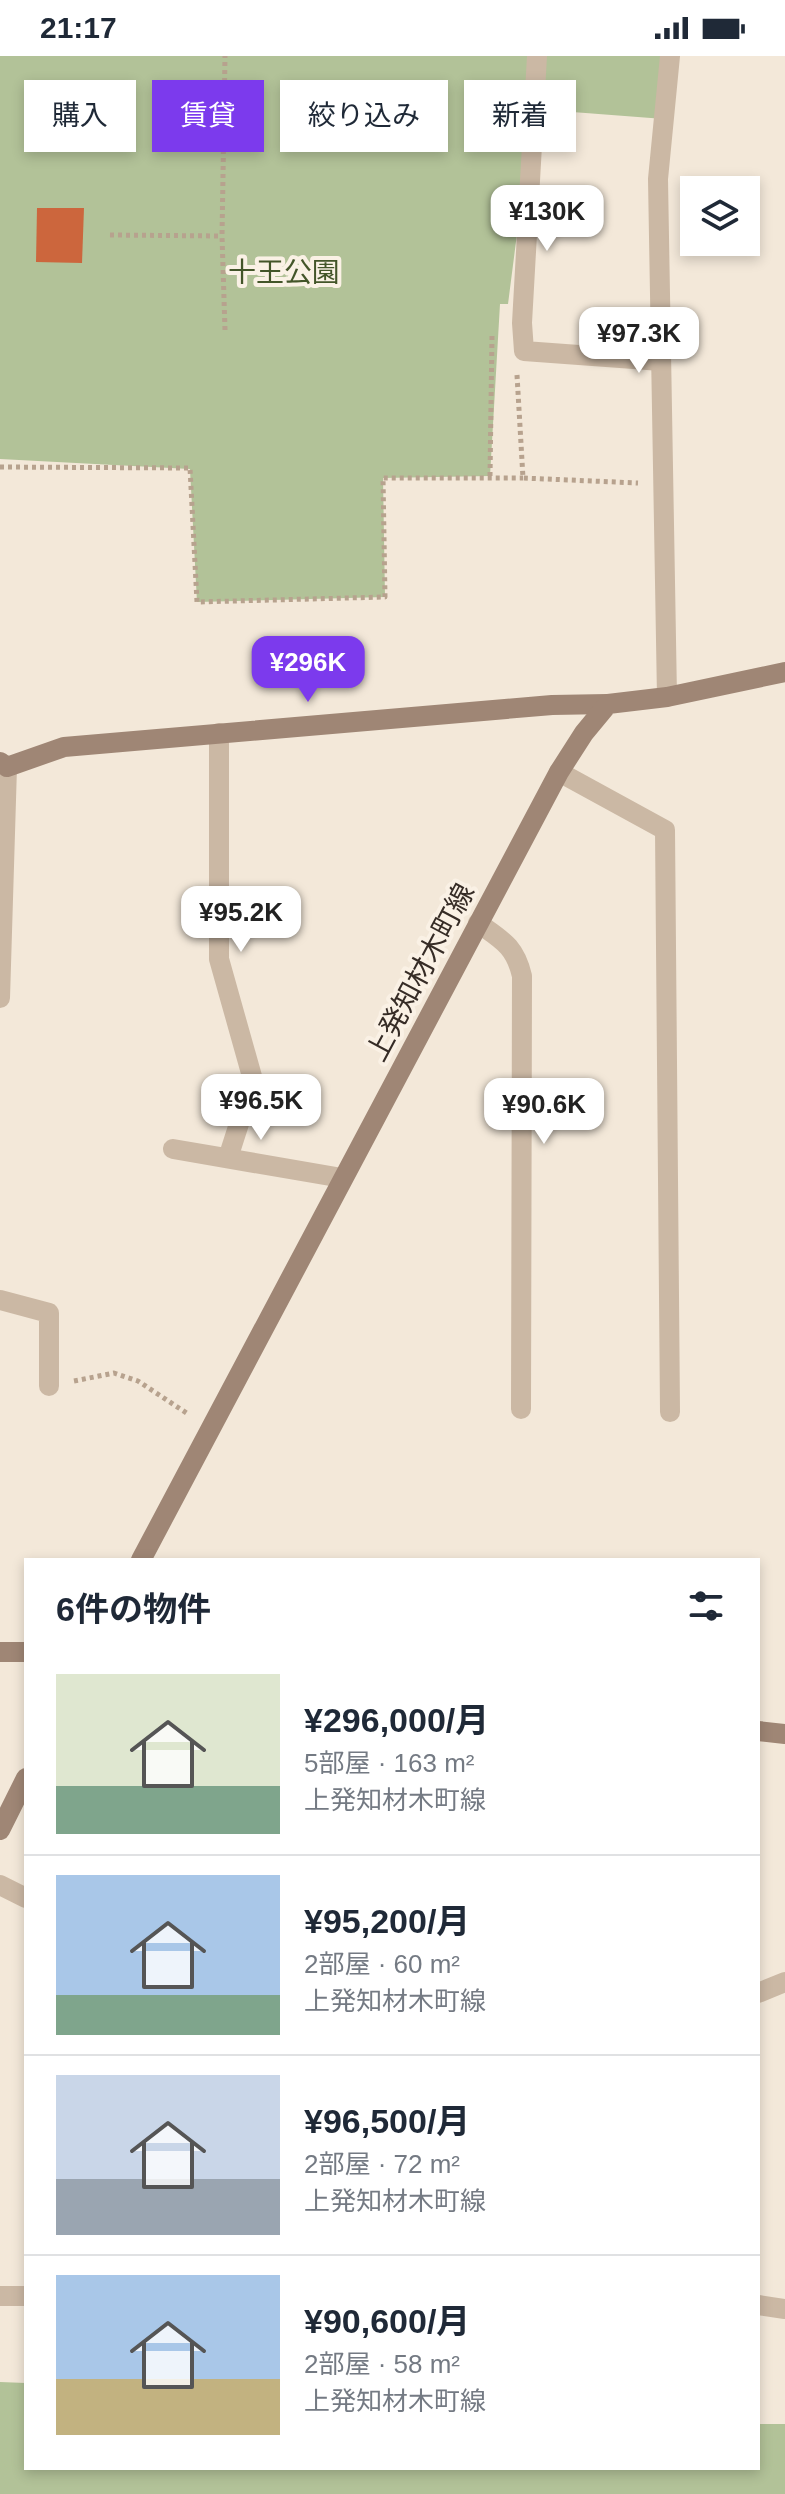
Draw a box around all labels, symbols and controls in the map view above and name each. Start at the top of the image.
text: 21:17 [40,11,117,44]
chip: 購入 [24,80,136,152]
chip: 賃貸 [152,80,264,152]
chip: 絞り込み [280,80,448,152]
chip: 新着 [464,80,576,152]
map controls [680,176,760,256]
button: layers [680,176,760,256]
pin: ¥130K [491,185,603,253]
text: ¥130K [509,196,585,226]
park label: 十王公園 [228,257,340,288]
pin: ¥97.3K [574,307,704,375]
text: ¥97.3K [597,318,681,348]
pin: ¥296K [252,636,364,704]
text: ¥296K [270,647,346,677]
street label: 上発知材木町線 [361,878,480,1066]
pin: ¥95.2K [176,886,306,954]
text: ¥95.2K [199,897,283,927]
pin: ¥96.5K [196,1074,326,1142]
pin: ¥90.6K [479,1078,609,1146]
text: ¥96.5K [219,1085,303,1115]
text: ¥90.6K [502,1089,586,1119]
icon: filters [684,1584,728,1628]
text: 6件の物件 [56,1590,211,1628]
text: ¥296,000/月 [304,1701,489,1739]
icon: home [120,1706,216,1802]
text: 5部屋 · 163 m² [304,1748,475,1778]
text: 上発知材木町線 [304,1785,486,1815]
text: ¥95,200/月 [304,1902,470,1940]
icon: home [120,1907,216,2003]
text: 2部屋 · 60 m² [304,1949,460,1979]
text: 上発知材木町線 [304,1986,486,2016]
text: ¥96,500/月 [304,2102,470,2140]
icon: home [120,2107,216,2203]
text: 2部屋 · 72 m² [304,2149,460,2179]
text: 上発知材木町線 [304,2186,486,2216]
text: ¥90,600/月 [304,2302,470,2340]
icon: home [120,2307,216,2403]
text: 2部屋 · 58 m² [304,2349,460,2379]
text: 上発知材木町線 [304,2386,486,2416]

